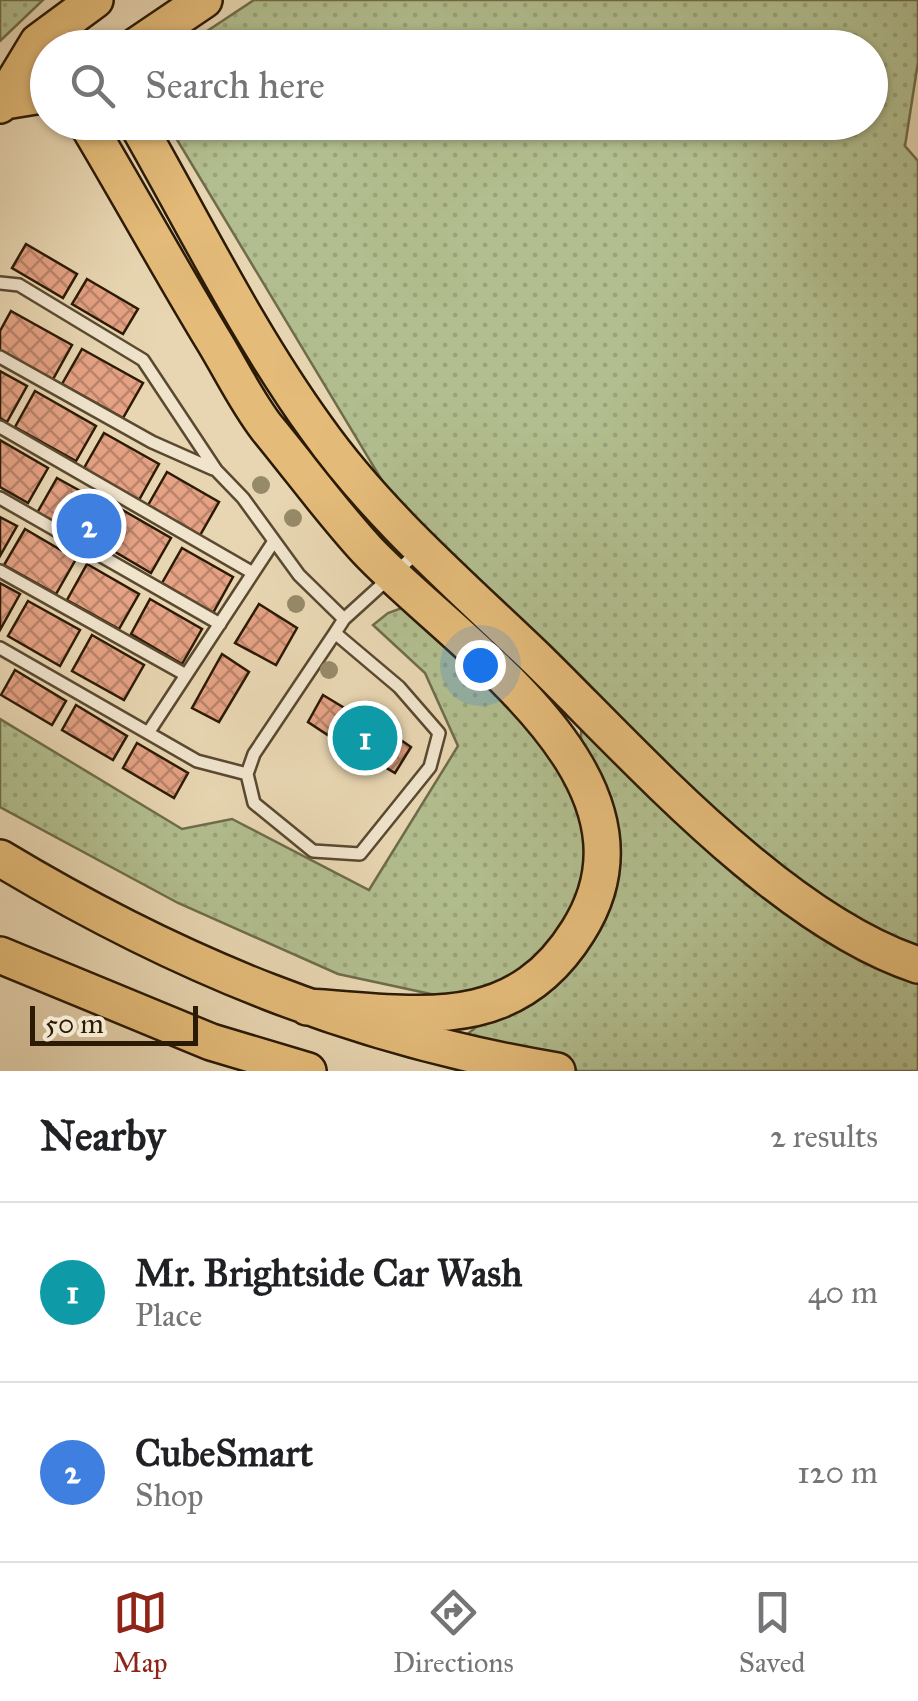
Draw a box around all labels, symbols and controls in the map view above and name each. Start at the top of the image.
search box [30,30,888,140]
icon: search [65,58,120,113]
text: Search here [145,62,325,108]
pin: 2 [56,488,122,564]
your location [455,640,506,691]
pin: 1 [332,700,398,776]
scale bar [30,1001,198,1046]
text: 50 m [45,1006,104,1041]
text: Nearby [40,1110,165,1162]
text: 2 results [770,1117,878,1156]
text: Mr. Brightside Car Wash [135,1250,522,1296]
text: 1 [66,1273,79,1312]
text: 40 m [808,1273,878,1312]
text: Place [135,1296,202,1335]
text: CubeSmart [135,1430,313,1476]
text: 2 [65,1453,80,1492]
text: 120 m [797,1453,878,1492]
text: Shop [135,1476,203,1515]
tab: Map [113,1585,168,1680]
tab: Directions [393,1585,514,1680]
tab: Saved [739,1585,805,1680]

